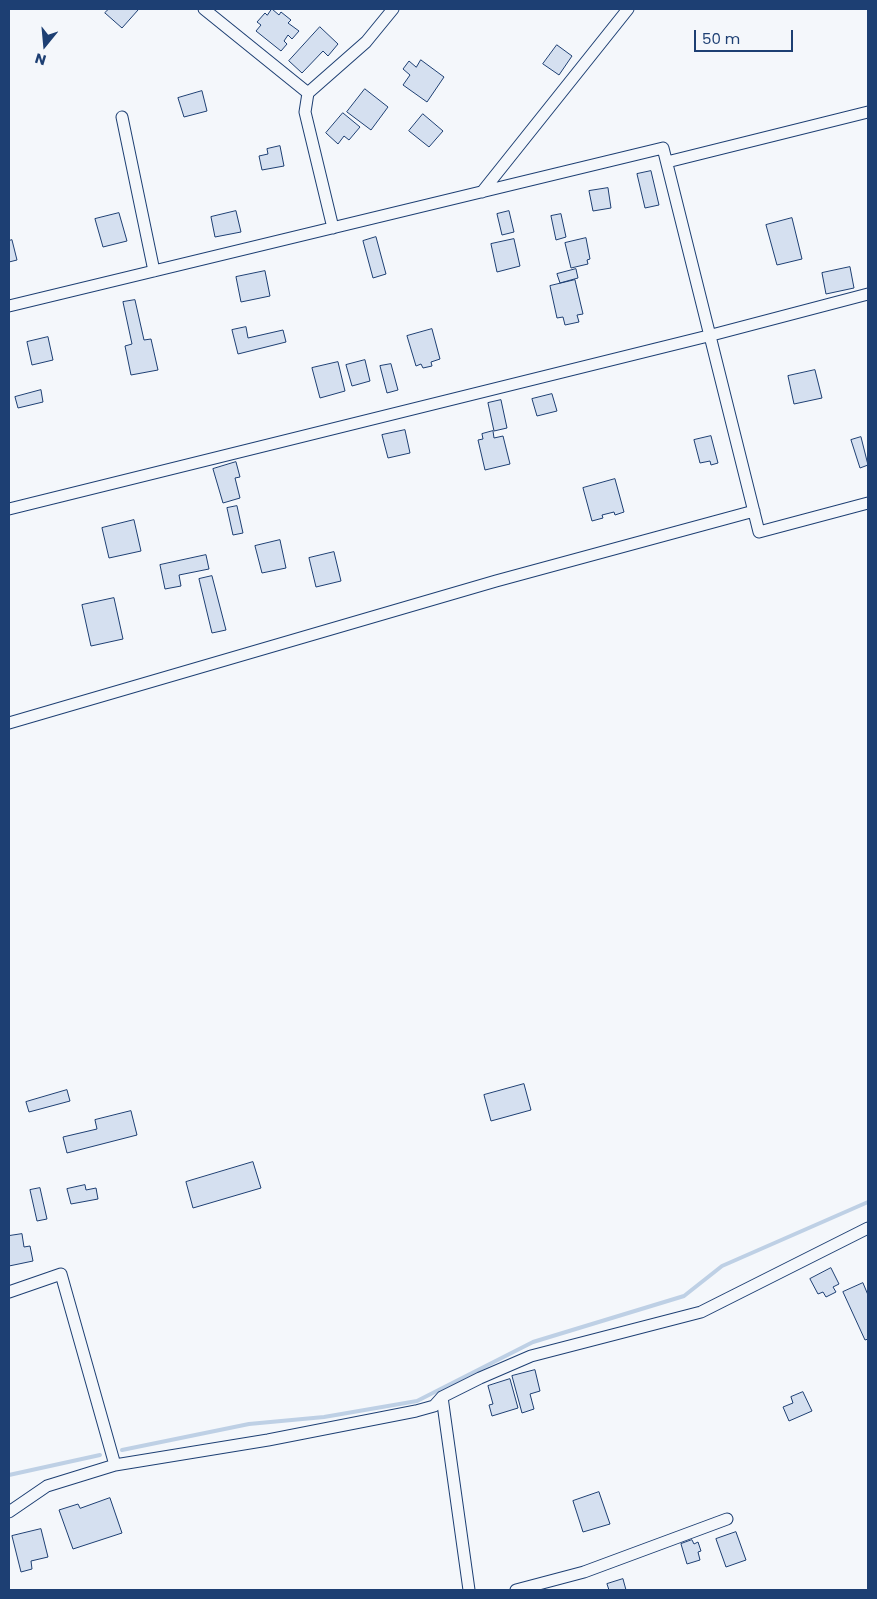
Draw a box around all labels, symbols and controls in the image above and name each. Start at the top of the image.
north arrow [20,20,70,70]
scale bar [697,20,796,52]
text: 50 m [702,28,740,49]
text: N [33,48,49,70]

